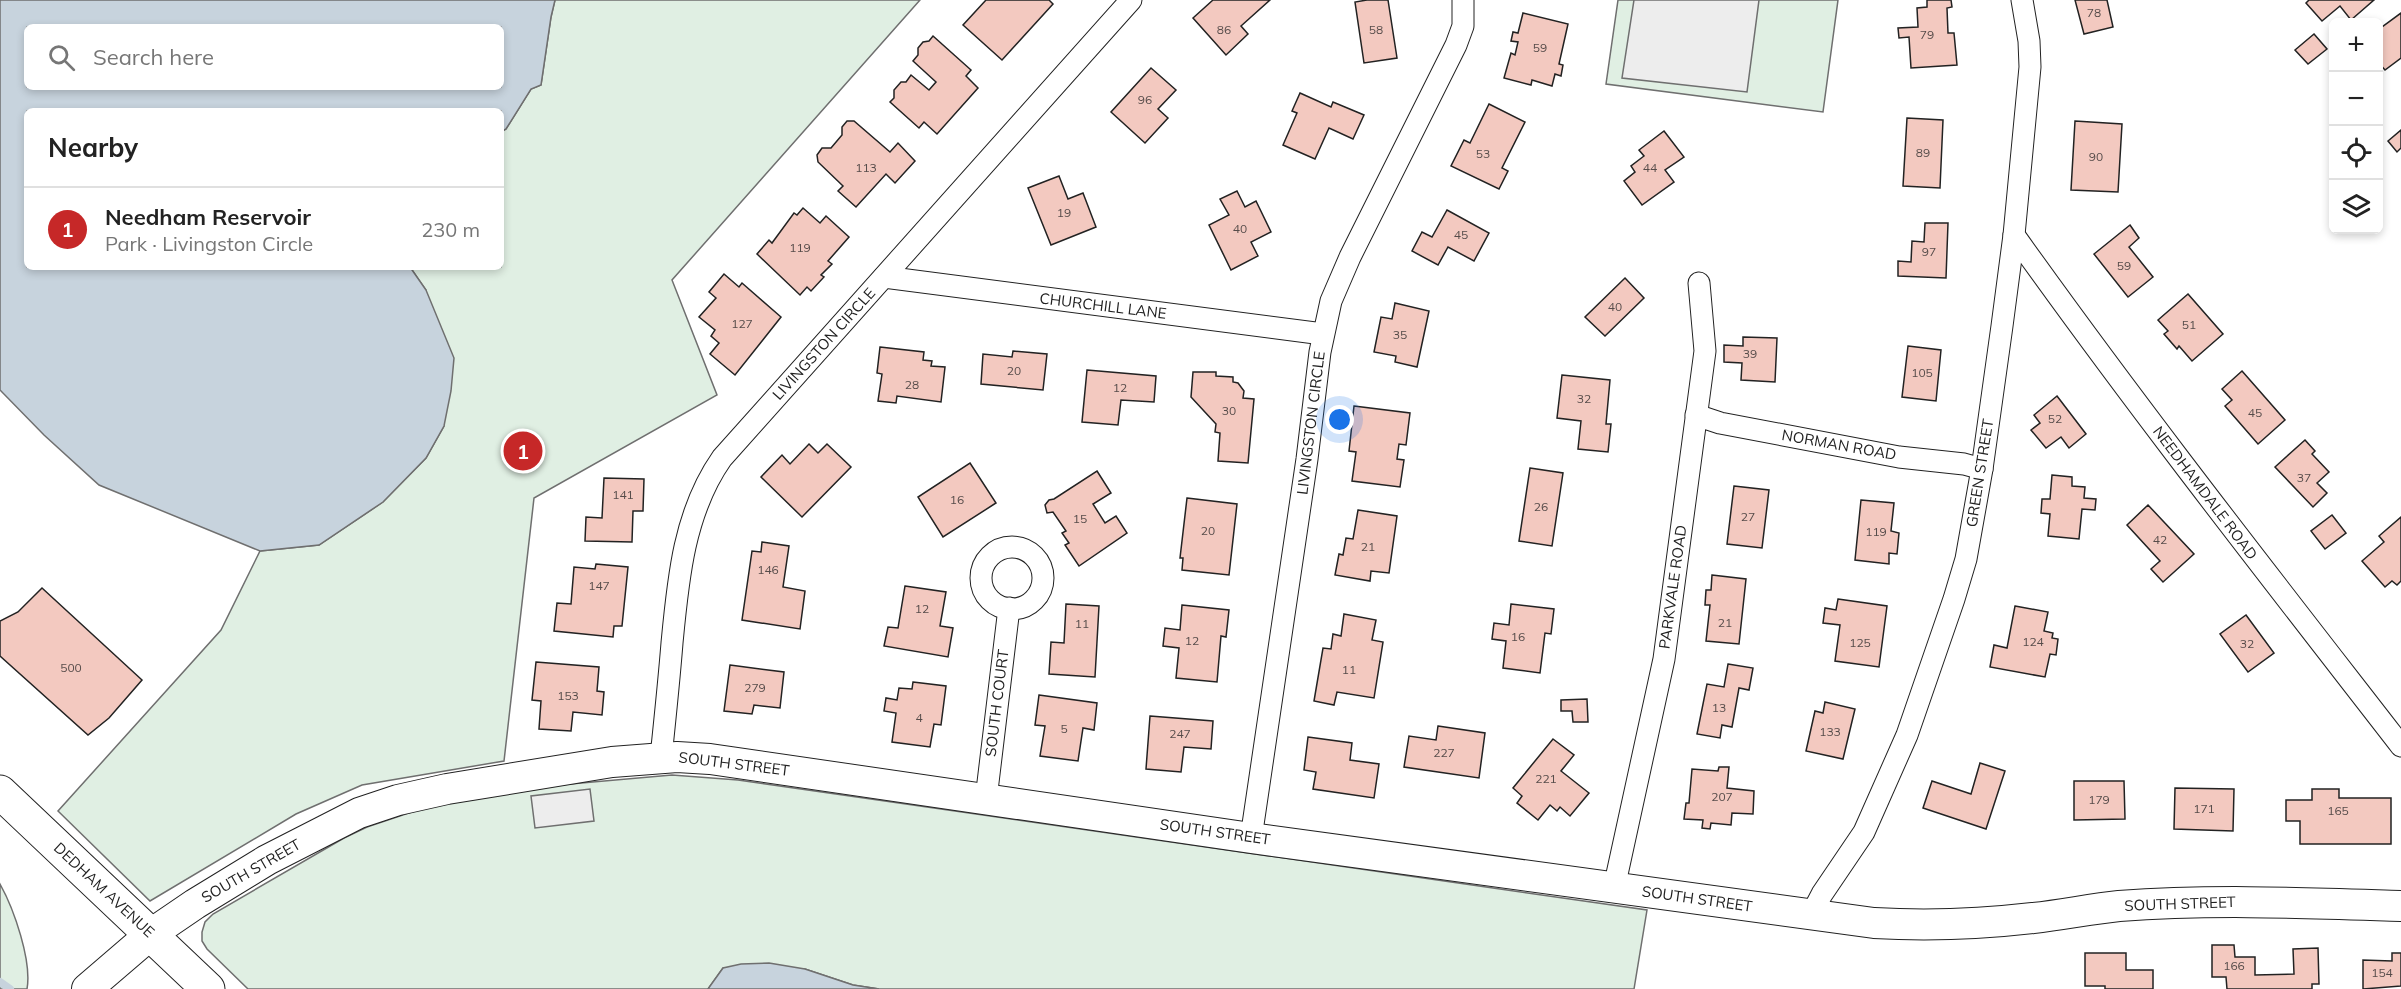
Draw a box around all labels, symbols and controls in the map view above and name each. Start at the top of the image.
house number: 78 [2087,5,2101,20]
map controls [2329,18,2383,234]
button: + [2329,18,2383,72]
house number: 86 [1217,22,1231,37]
house number: 58 [1369,22,1383,37]
search box [24,24,504,90]
house number: 79 [1920,27,1934,42]
house number: 59 [1533,40,1547,55]
icon: search [45,41,78,74]
text: Search here [93,43,214,71]
button: − [2329,72,2383,126]
house number: 96 [1138,92,1152,107]
button: locate [2329,126,2383,180]
text: Nearby [48,131,138,164]
house number: 89 [1916,145,1930,160]
house number: 53 [1476,146,1490,161]
house number: 90 [2089,149,2103,164]
house number: 113 [855,160,877,175]
house number: 44 [1643,160,1657,175]
button: layers [2329,180,2383,234]
text: Needham Reservoir [105,203,311,231]
house number: 19 [1057,205,1071,220]
text: 1 [62,217,74,242]
text: 230 m [421,217,480,242]
house number: 40 [1233,221,1247,236]
house number: 45 [1454,227,1468,242]
text: Park · Livingston Circle [105,231,313,256]
house number: 119 [789,240,811,255]
house number: 97 [1922,244,1936,259]
house number: 59 [2117,258,2131,273]
street label: LIVINGSTON CIRCLE [768,283,879,404]
street label: CHURCHILL LANE [1038,288,1168,323]
house number: 40 [1608,299,1622,314]
house number: 127 [731,316,753,331]
house number: 51 [2182,317,2196,332]
house number: 35 [1393,327,1407,342]
house number: 39 [1743,346,1757,361]
street label: LIVINGSTON CIRCLE [1292,350,1329,496]
house number: 20 [1007,363,1021,378]
house number: 105 [1911,365,1933,380]
house number: 28 [905,377,919,392]
house number: 12 [1113,380,1127,395]
house number: 32 [1577,391,1591,406]
house number: 30 [1222,403,1236,418]
your location [1325,405,1354,434]
house number: 45 [2248,405,2262,420]
house number: 52 [2048,411,2062,426]
street label: GREEN STREET [1962,418,1997,528]
street label: NEEDHAMDALE ROAD [2149,422,2262,563]
street label: NORMAN ROAD [1780,425,1898,464]
pin: 1 [504,428,542,474]
house number: 37 [2297,470,2311,485]
house number: 141 [612,487,634,502]
house number: 16 [950,492,964,507]
house number: 26 [1534,499,1548,514]
house number: 27 [1741,509,1755,524]
house number: 15 [1073,511,1087,526]
house number: 20 [1201,523,1215,538]
street label: PARKVALE ROAD [1654,524,1691,650]
house number: 119 [1865,524,1887,539]
house number: 42 [2153,532,2167,547]
house number: 21 [1361,539,1375,554]
house number: 146 [757,562,779,577]
house number: 147 [588,578,610,593]
house number: 12 [915,601,929,616]
house number: 21 [1718,615,1732,630]
house number: 11 [1075,616,1089,631]
house number: 16 [1511,629,1525,644]
house number: 12 [1185,633,1199,648]
house number: 124 [2022,634,2044,649]
house number: 125 [1849,635,1871,650]
house number: 32 [2240,636,2254,651]
street label: SOUTH COURT [980,648,1013,758]
house number: 500 [60,660,82,675]
house number: 11 [1342,662,1356,677]
house number: 279 [744,680,766,695]
house number: 153 [557,688,579,703]
house number: 13 [1712,700,1726,715]
house number: 4 [915,710,923,725]
house number: 5 [1060,721,1068,736]
house number: 133 [1819,724,1841,739]
house number: 247 [1169,726,1191,741]
house number: 227 [1433,745,1455,760]
street label: SOUTH STREET [678,747,791,780]
house number: 221 [1535,771,1557,786]
house number: 207 [1711,789,1733,804]
house number: 179 [2088,792,2110,807]
house number: 171 [2193,801,2215,816]
house number: 165 [2327,803,2349,818]
street label: SOUTH STREET [1159,814,1272,849]
street label: SOUTH STREET [198,834,304,907]
street label: DEDHAM AVENUE [50,838,159,941]
street label: SOUTH STREET [1641,881,1754,916]
street label: SOUTH STREET [2124,892,2236,915]
house number: 166 [2223,958,2245,973]
house number: 154 [2371,965,2393,980]

